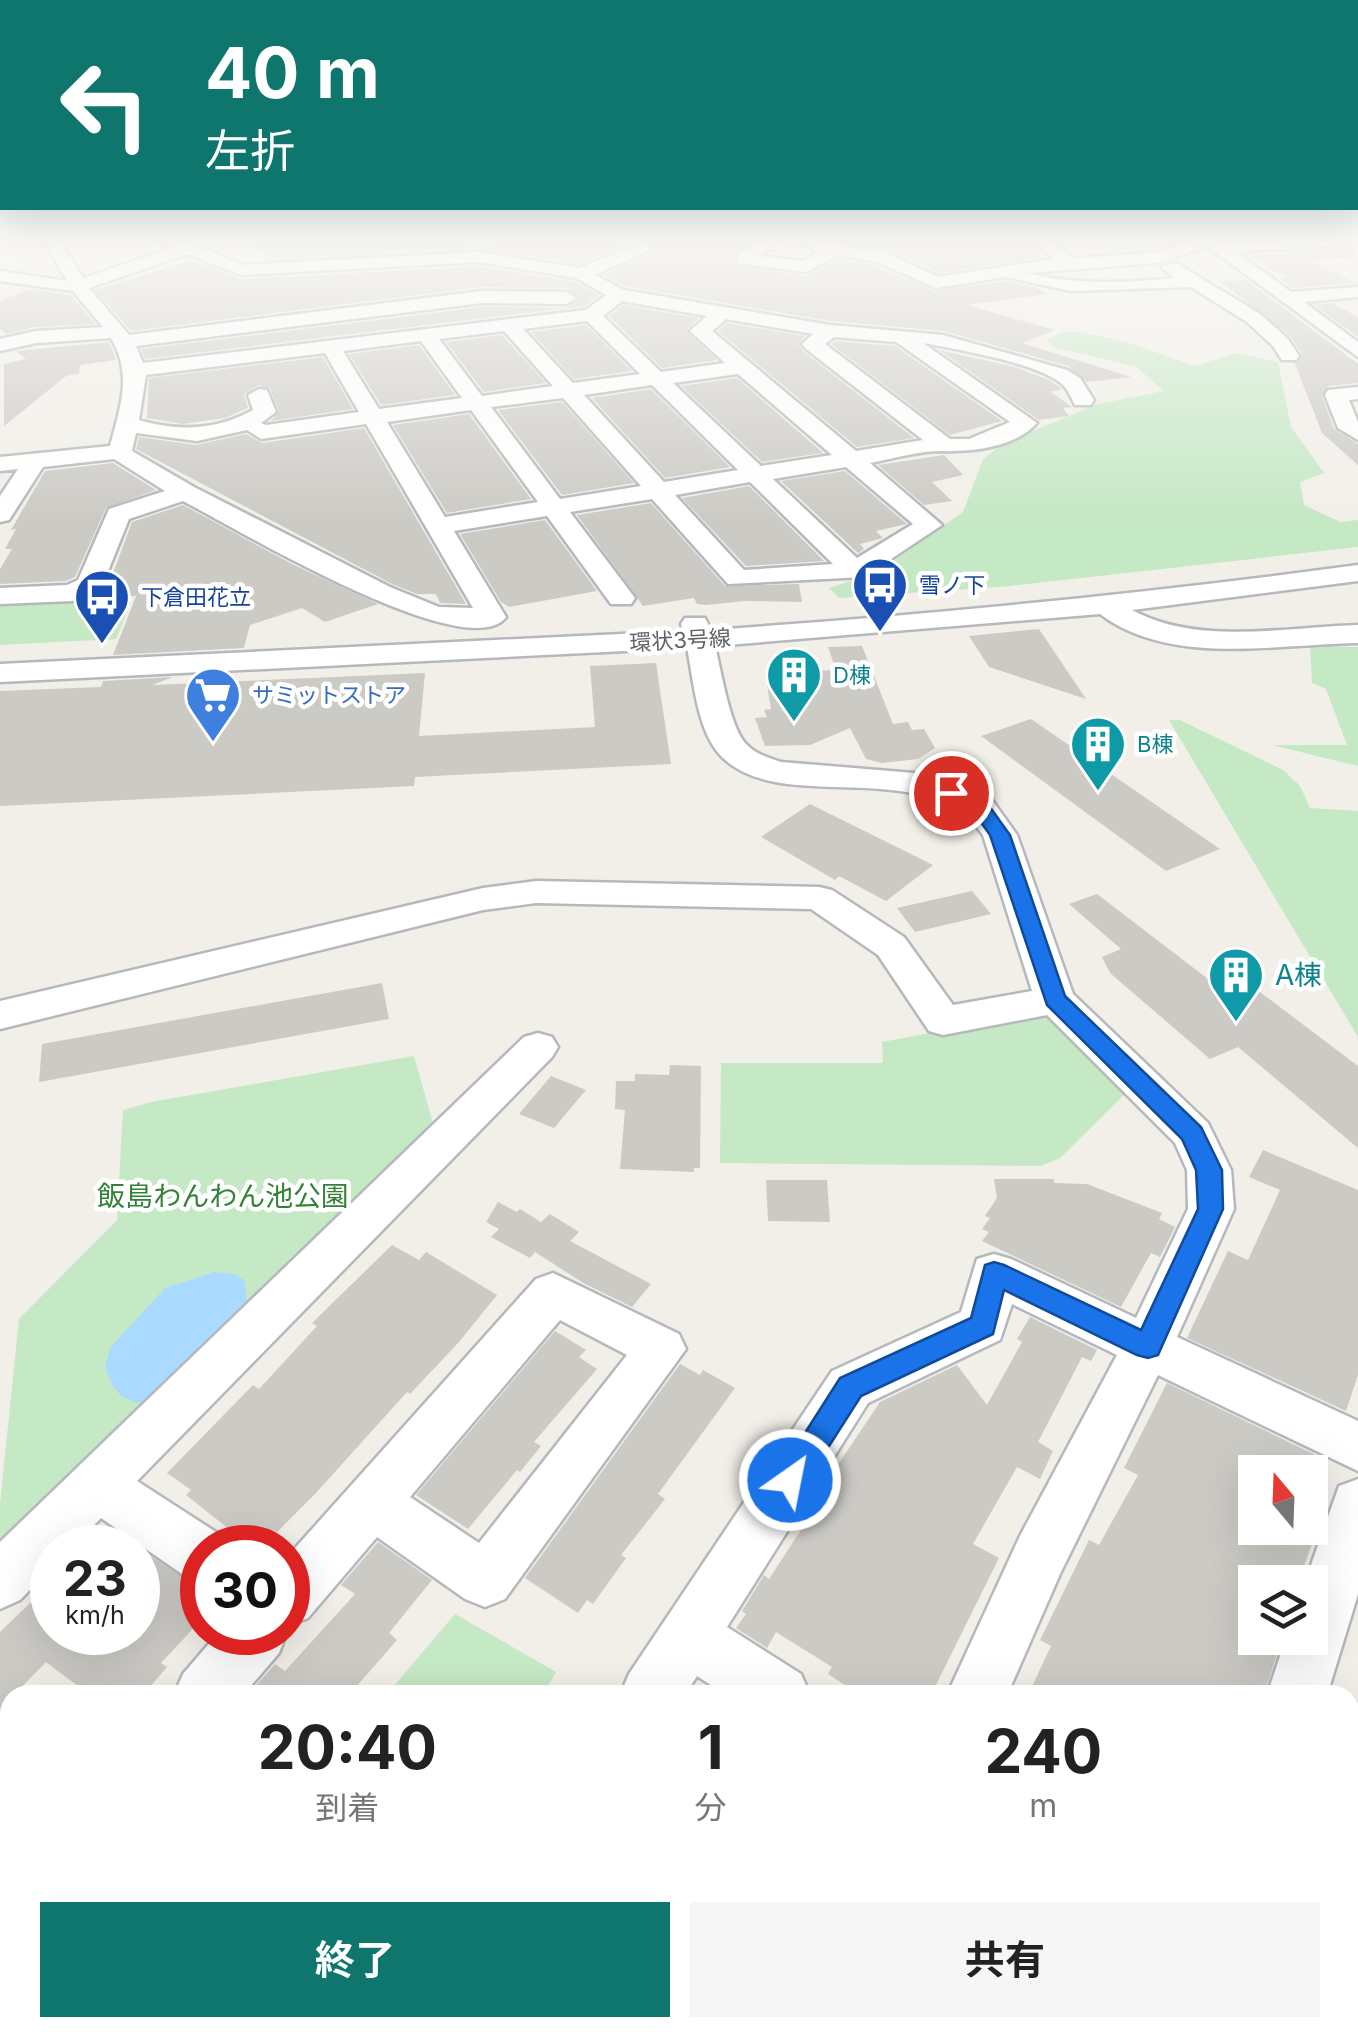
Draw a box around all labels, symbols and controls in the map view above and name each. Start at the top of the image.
text: 40 m [205,30,380,115]
icon: left [40,40,170,170]
text: 左折 [205,123,295,178]
bus stop icon: 雪ノ下 [850,555,910,634]
bus stop icon: 下倉田花立 [72,567,132,646]
place label: 雪ノ下 [919,572,985,598]
place label: 下倉田花立 [141,584,251,610]
street label: 環状3号線 [629,624,731,656]
building icon: D棟 [764,645,824,724]
place label: D棟 [833,662,871,688]
supermarket icon: サミットストア [183,665,243,744]
place label: サミットストア [252,682,406,708]
building icon: B棟 [1068,714,1128,793]
place label: B棟 [1137,731,1173,757]
pin [909,751,994,836]
icon: arrive [924,766,979,821]
building icon: A棟 [1206,945,1266,1024]
place label: A棟 [1275,958,1322,992]
park label: 飯島わんわん池公園 [97,1179,349,1213]
position arrow [738,1428,842,1532]
north arrow [1238,1455,1328,1545]
map controls [1238,1455,1328,1655]
speed limit sign: 30 [180,1525,310,1655]
text: 23 [63,1548,127,1608]
button: layers [1238,1565,1328,1655]
text: km/h [65,1600,125,1630]
text: 20:40 [258,1711,437,1783]
text: 1 [698,1711,724,1783]
text: 240 [984,1715,1102,1787]
text: m [1029,1786,1057,1825]
text: 到着 [315,1788,379,1827]
text: 分 [695,1788,727,1827]
button: 終了 [40,1902,670,2017]
button: 共有 [690,1902,1320,2017]

